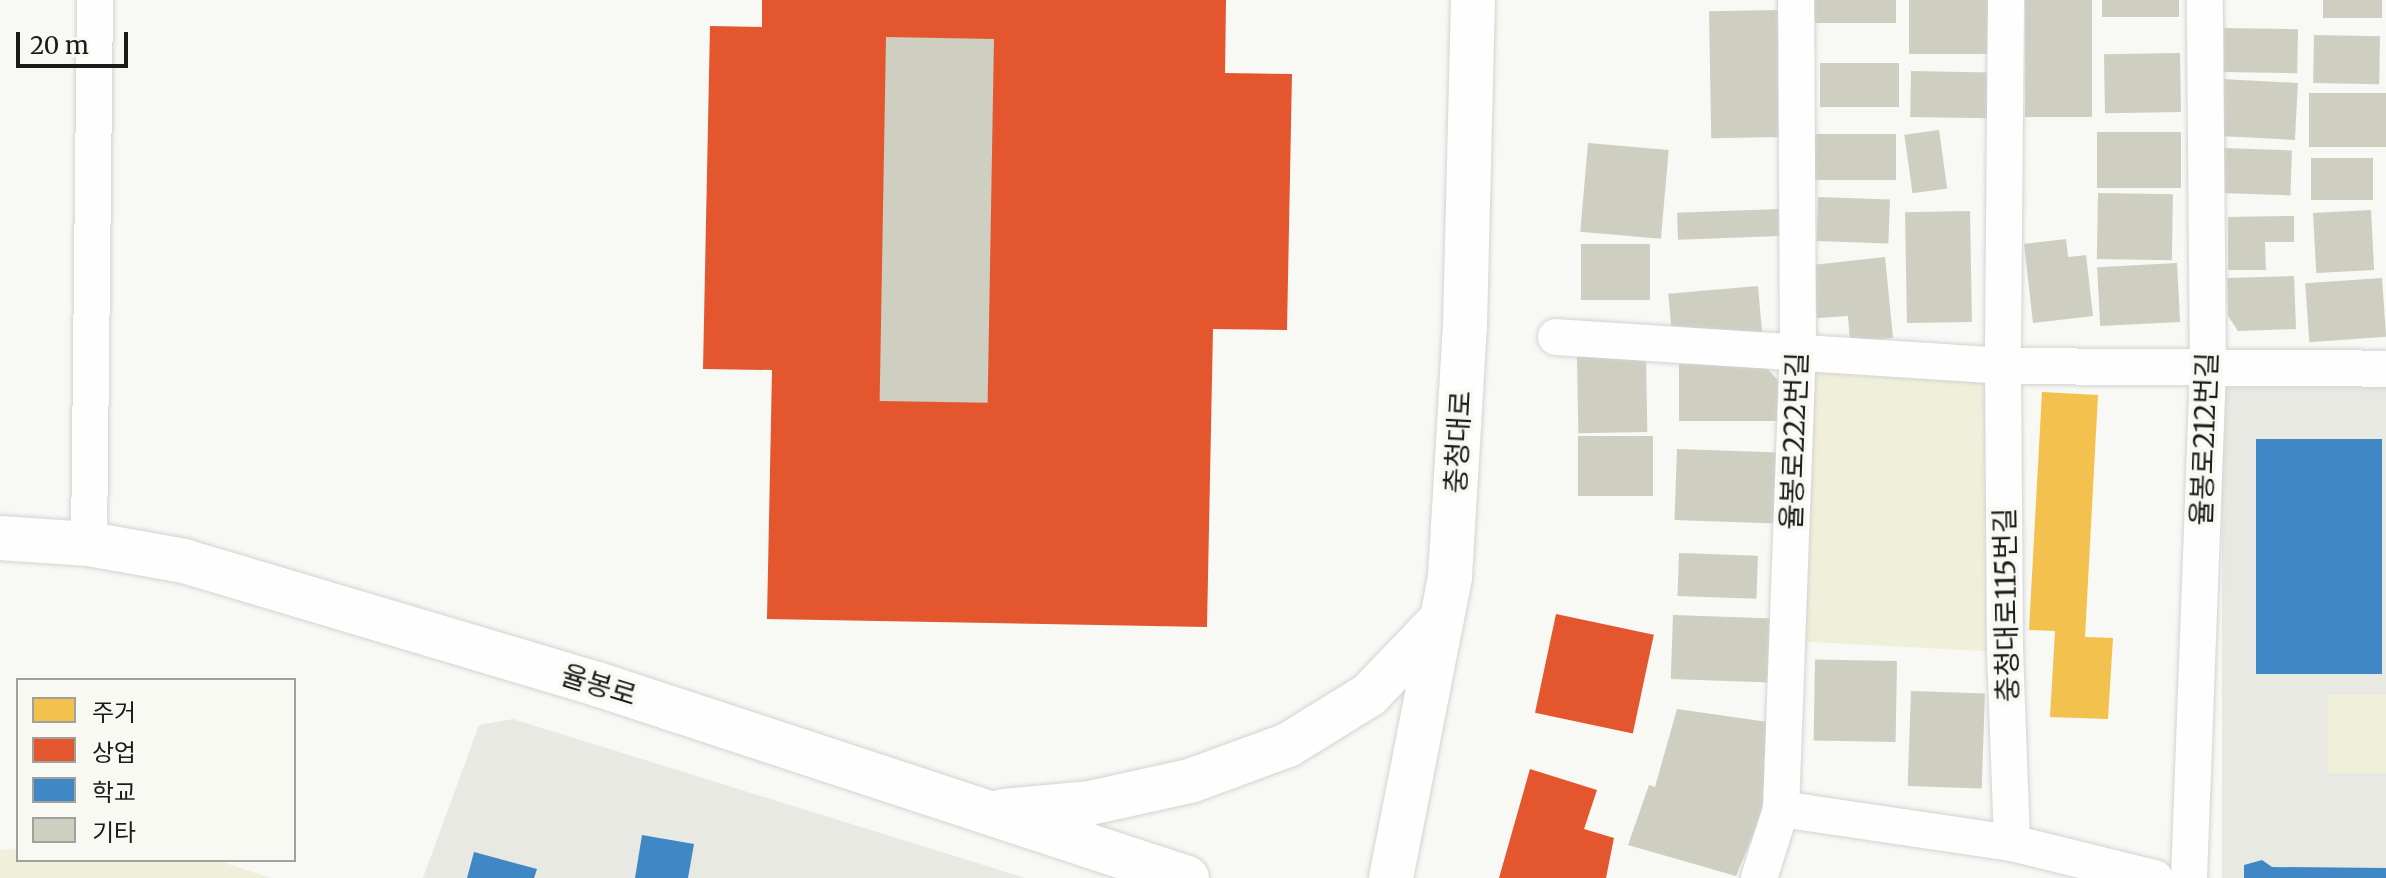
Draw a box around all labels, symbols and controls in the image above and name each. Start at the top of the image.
scale bar [20,16,132,66]
text: 20 m [30,30,89,61]
street label: 율봉로222번길 [1774,352,1814,530]
street label: 율봉로212번길 [2184,352,2224,526]
street label: 충청대로 [1439,390,1477,494]
street label: 충청대로115번길 [1988,507,2024,703]
street label: 율봉로 [557,658,641,712]
legend [16,678,296,862]
text: 주거 [92,697,136,728]
text: 상업 [92,737,136,768]
text: 학교 [92,777,136,808]
text: 기타 [92,817,136,848]

